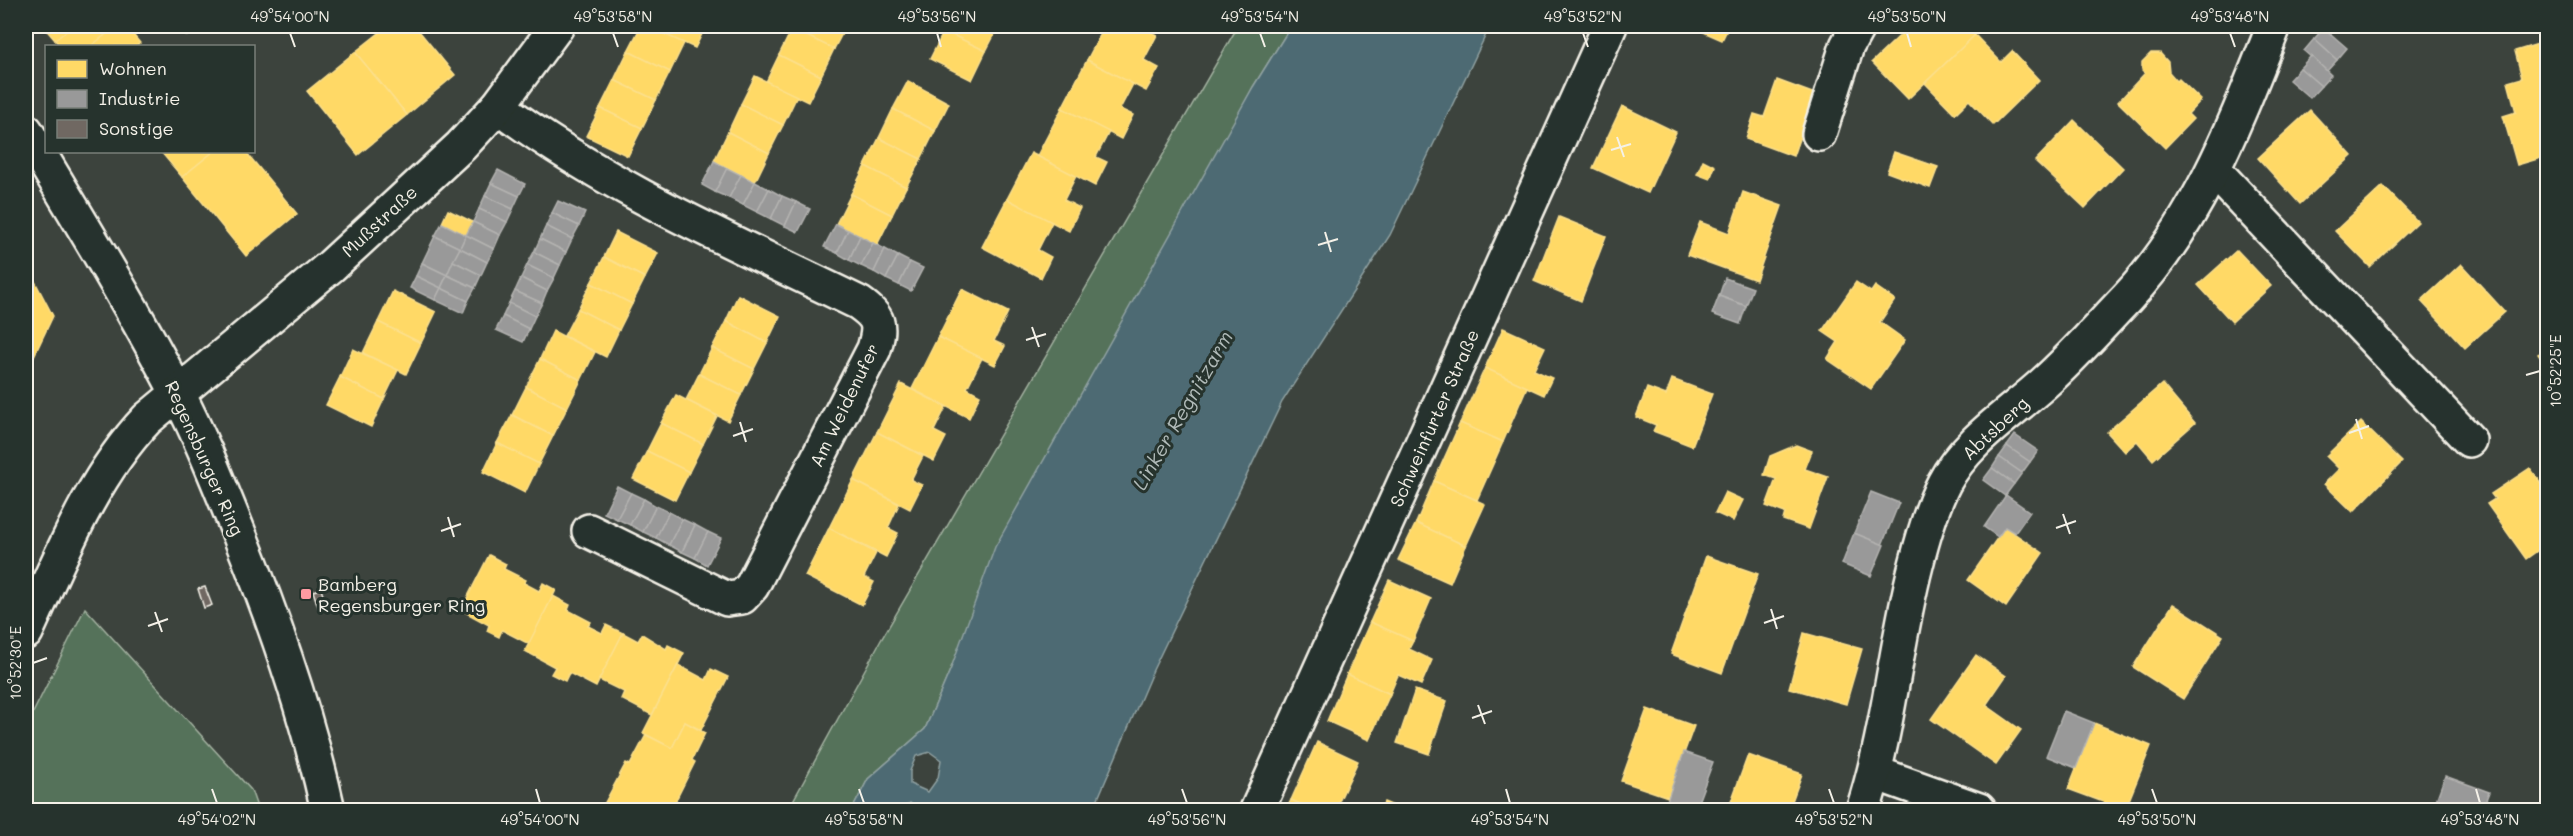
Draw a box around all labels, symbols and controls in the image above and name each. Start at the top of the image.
text: 49°54'00"N [250,6,330,26]
text: 49°53'58"N [574,6,652,26]
text: 49°53'56"N [898,6,976,26]
text: 49°53'54"N [1221,6,1299,26]
text: 49°53'52"N [1544,6,1622,26]
text: 49°53'50"N [1868,6,1946,26]
text: 49°53'48"N [2191,6,2269,26]
legend [45,45,255,153]
text: Wohnen [99,56,167,80]
text: Industrie [99,86,180,110]
text: Sonstige [99,116,174,140]
street label: Mußstraße [336,180,422,262]
street label: Schweinfurter Straße [1384,325,1484,511]
water label: Linker Regnitzarm [1126,326,1238,494]
text: 10°52'25"E [2545,334,2565,408]
street label: Am Weidenufer [804,339,884,471]
street label: Regensburger Ring [160,377,250,539]
street label: Abtsberg [1957,391,2033,465]
place label: Bamberg Regensburger Ring [318,572,485,617]
marker: Bamberg Regensburger Ring [299,587,313,601]
text: 10°52'30"E [5,626,25,700]
text: 49°54'02"N [178,809,256,829]
text: 49°54'00"N [500,809,580,829]
text: 49°53'58"N [825,809,903,829]
text: 49°53'56"N [1148,809,1226,829]
text: 49°53'54"N [1471,809,1549,829]
text: 49°53'52"N [1795,809,1873,829]
text: 49°53'50"N [2118,809,2196,829]
text: 49°53'48"N [2441,809,2519,829]

